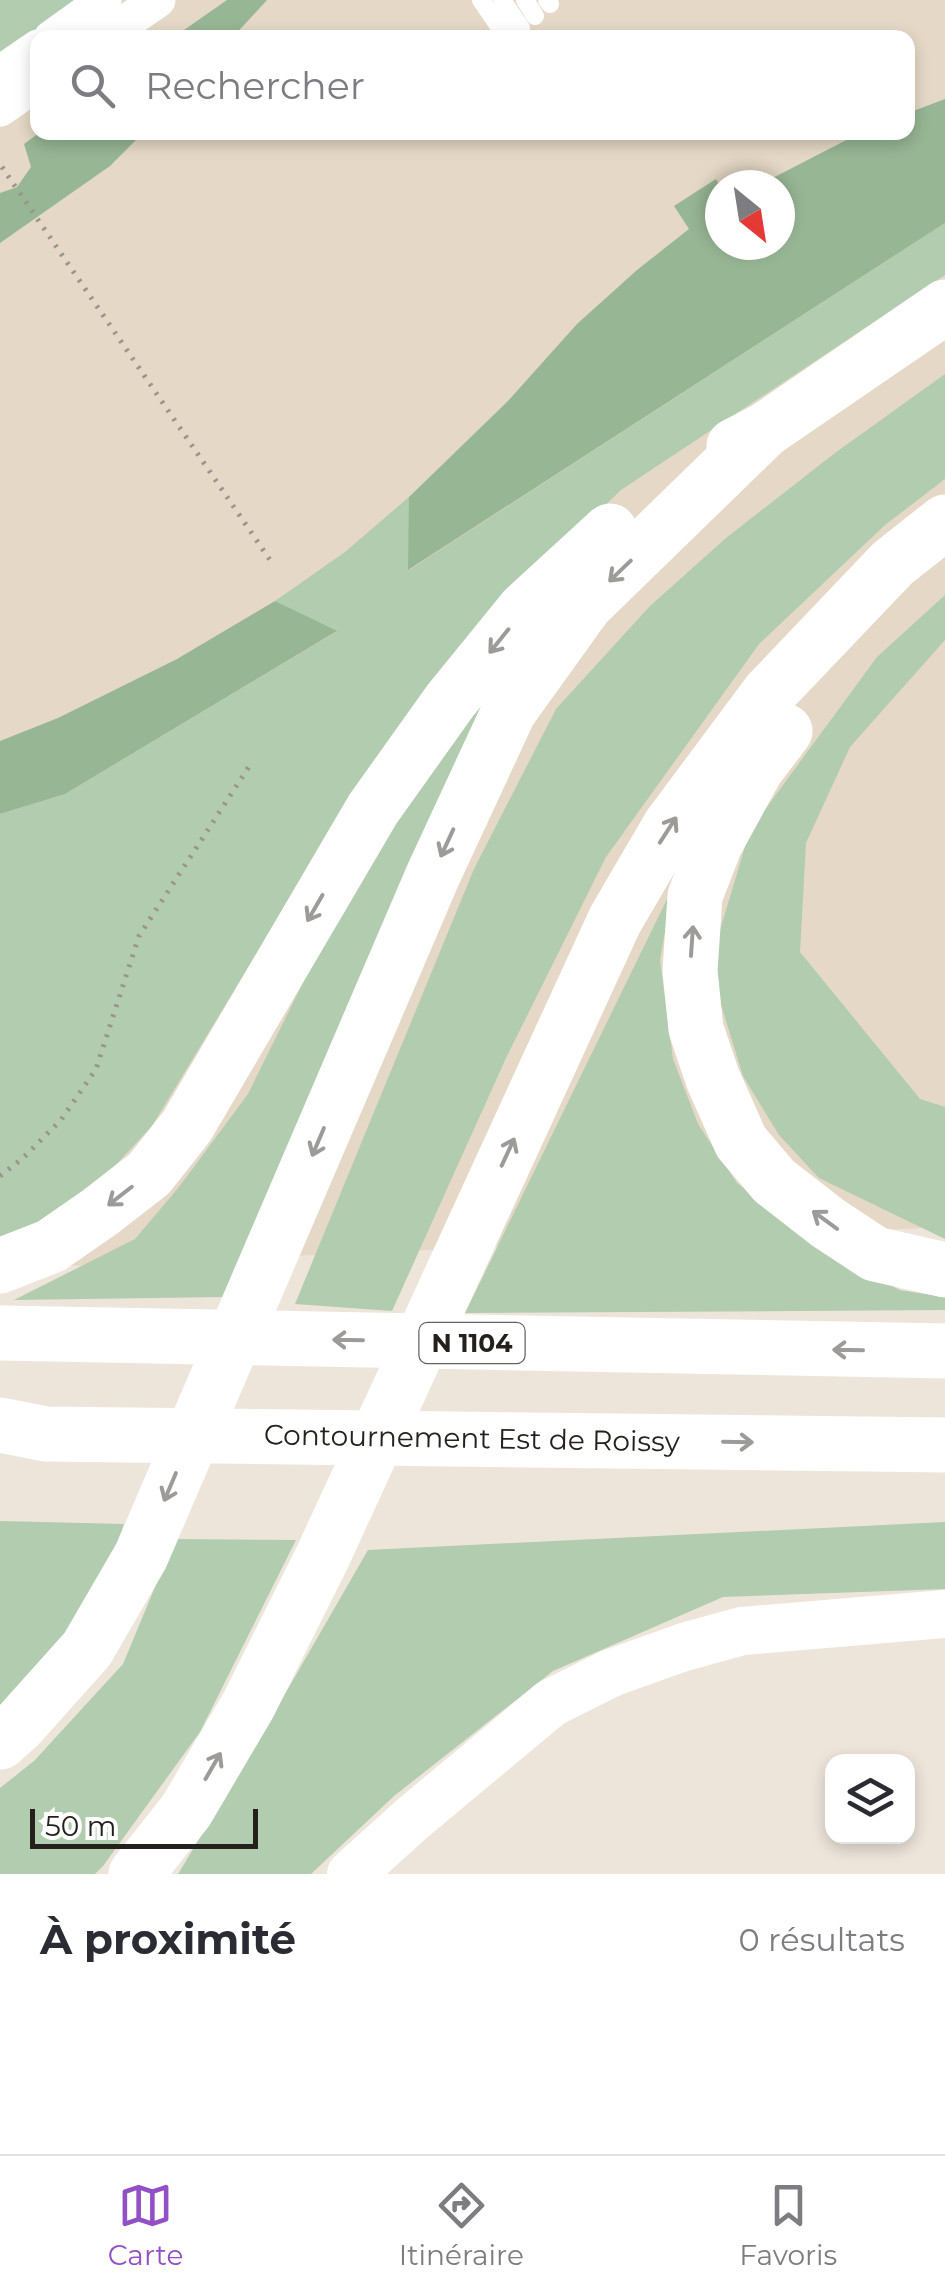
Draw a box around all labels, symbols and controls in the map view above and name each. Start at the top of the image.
search box [30,30,915,140]
icon: search [65,58,120,113]
text: Rechercher [145,62,365,109]
north arrow [705,170,795,260]
one-way arrow [608,559,632,583]
one-way arrow [489,627,510,654]
one-way arrow [657,817,678,845]
one-way arrow [437,828,456,858]
one-way arrow [305,893,325,922]
one-way arrow [683,926,702,958]
one-way arrow [308,1126,326,1157]
one-way arrow [500,1137,518,1168]
one-way arrow [108,1185,134,1207]
one-way arrow [812,1210,839,1231]
road number: N 1104 [420,1323,524,1363]
one-way arrow [332,1331,364,1350]
one-way arrow [832,1340,864,1359]
street label: Contournement Est de Roissy [264,1417,681,1459]
one-way arrow [722,1432,754,1451]
one-way arrow [160,1471,178,1502]
one-way arrow [203,1752,223,1781]
map controls [825,1754,915,1844]
button: layers [825,1754,915,1844]
scale bar [30,1804,258,1848]
text: 50 m [45,1809,116,1843]
text: À proximité [40,1913,296,1965]
text: 0 résultats [738,1920,905,1959]
tab: Carte [108,2178,183,2272]
tab: Itinéraire [399,2178,524,2272]
tab: Favoris [739,2178,837,2272]

